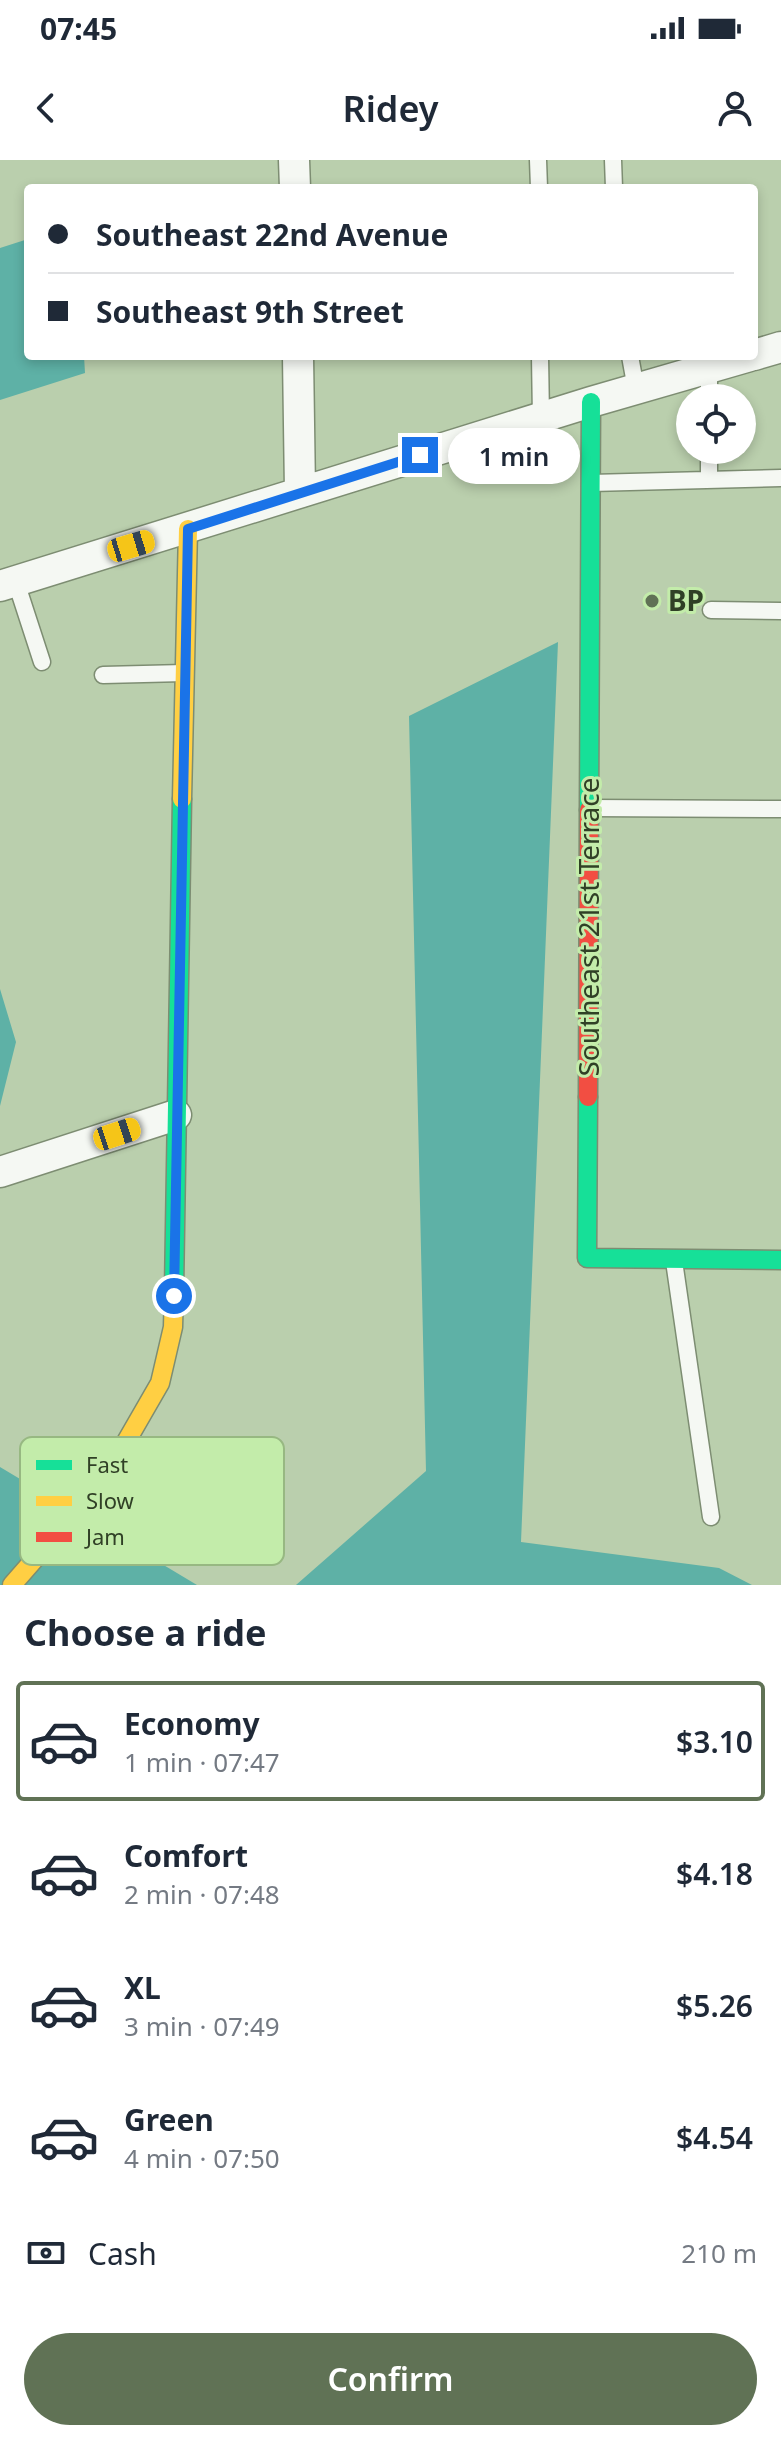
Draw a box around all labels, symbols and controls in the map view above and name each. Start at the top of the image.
text: 07:45 [40,8,117,49]
text: Ridey [343,84,438,133]
icon: back [24,86,68,130]
icon: person [713,86,757,130]
text: Southeast 22nd Avenue [96,214,448,255]
text: Southeast 9th Street [96,291,404,332]
map controls [676,384,756,464]
button: locate [676,384,756,464]
callout: 1 min [448,427,580,483]
route end [402,437,438,473]
text: 1 min [479,438,549,474]
car [105,528,157,564]
place label: BP [668,581,704,619]
marker: BP [643,592,661,610]
street label: Southeast 21st Terrace [569,777,607,1077]
car [90,1115,144,1153]
route start [156,1278,192,1314]
legend [20,1437,284,1565]
text: Fast [86,1449,128,1479]
text: Slow [86,1485,135,1515]
text: Jam [84,1521,125,1551]
text: Choose a ride [24,1608,266,1657]
text: Economy [124,1703,260,1744]
icon: car [28,1705,100,1777]
text: $3.10 [676,1721,753,1762]
text: 1 min · 07:47 [124,1744,280,1780]
text: Comfort [124,1835,248,1876]
icon: car [28,1837,100,1909]
text: $4.18 [676,1853,753,1894]
text: 2 min · 07:48 [124,1876,280,1912]
text: XL [124,1967,161,2008]
icon: car [28,1969,100,2041]
text: $5.26 [676,1985,753,2026]
text: 3 min · 07:49 [124,2008,280,2044]
text: Green [124,2099,214,2140]
icon: car [28,2101,100,2173]
text: $4.54 [676,2117,753,2158]
text: 4 min · 07:50 [124,2140,280,2176]
icon: cash [24,2231,68,2275]
text: Cash [88,2233,157,2274]
text: 210 m [681,2235,757,2271]
button: Confirm [24,2333,757,2425]

